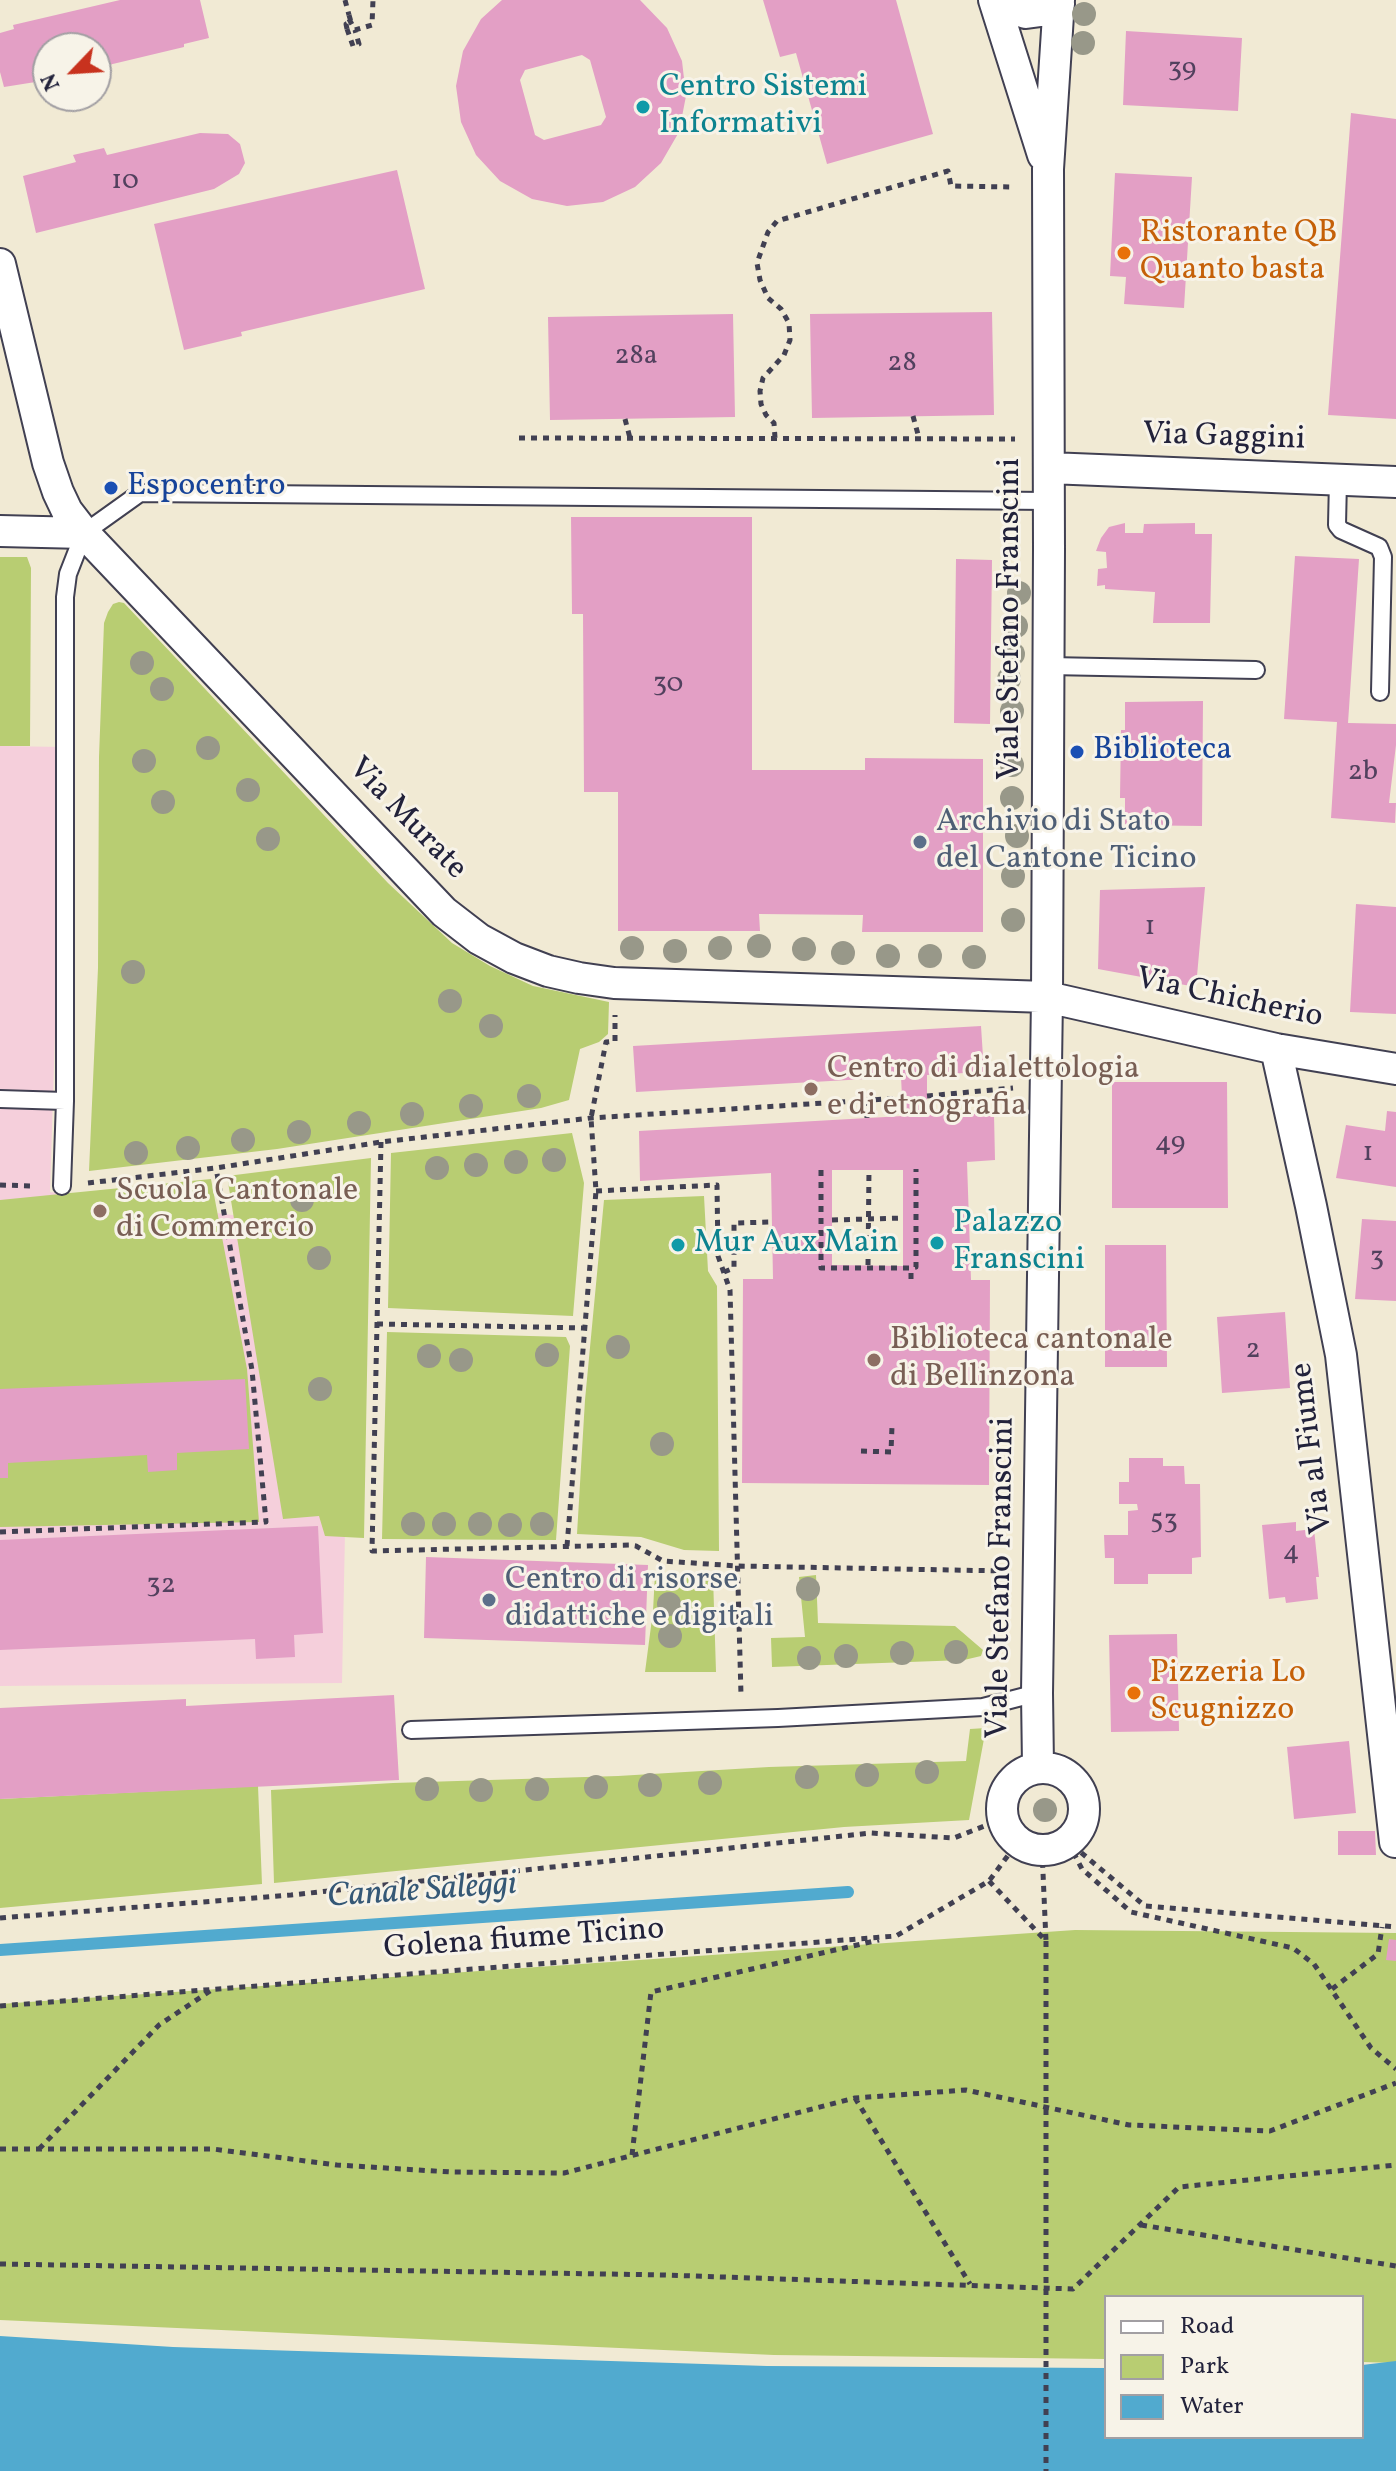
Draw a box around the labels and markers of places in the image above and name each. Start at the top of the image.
place label: Centro Sistemi Informativi [659,70,867,145]
marker: Centro Sistemi Informativi [634,98,652,116]
place label: Ristorante QB Quanto basta [1140,216,1337,291]
marker: Ristorante QB Quanto basta [1115,244,1133,262]
place label: Espocentro [127,469,286,507]
marker: Espocentro [102,479,120,497]
place label: Biblioteca [1093,733,1232,771]
marker: Biblioteca [1068,743,1086,761]
place label: Archivio di Stato del Cantone Ticino [936,805,1197,880]
marker: Archivio di Stato del Cantone Ticino [911,833,929,851]
place label: Centro di dialettologia e di etnografia [827,1052,1140,1127]
marker: Centro di dialettologia e di etnografia [802,1080,820,1098]
place label: Scuola Cantonale di Commercio [116,1174,358,1249]
marker: Scuola Cantonale di Commercio [91,1202,109,1220]
place label: Palazzo Franscini [953,1206,1085,1281]
place label: Mur Aux Main [694,1226,898,1264]
marker: Palazzo Franscini [928,1234,946,1252]
marker: Mur Aux Main [669,1236,687,1254]
place label: Biblioteca cantonale di Bellinzona [890,1323,1173,1398]
marker: Biblioteca cantonale di Bellinzona [865,1351,883,1369]
place label: Centro di risorse didattiche e digitali [505,1563,774,1638]
marker: Centro di risorse didattiche e digitali [480,1591,498,1609]
place label: Pizzeria Lo Scugnizzo [1150,1656,1306,1731]
marker: Pizzeria Lo Scugnizzo [1125,1684,1143,1702]

